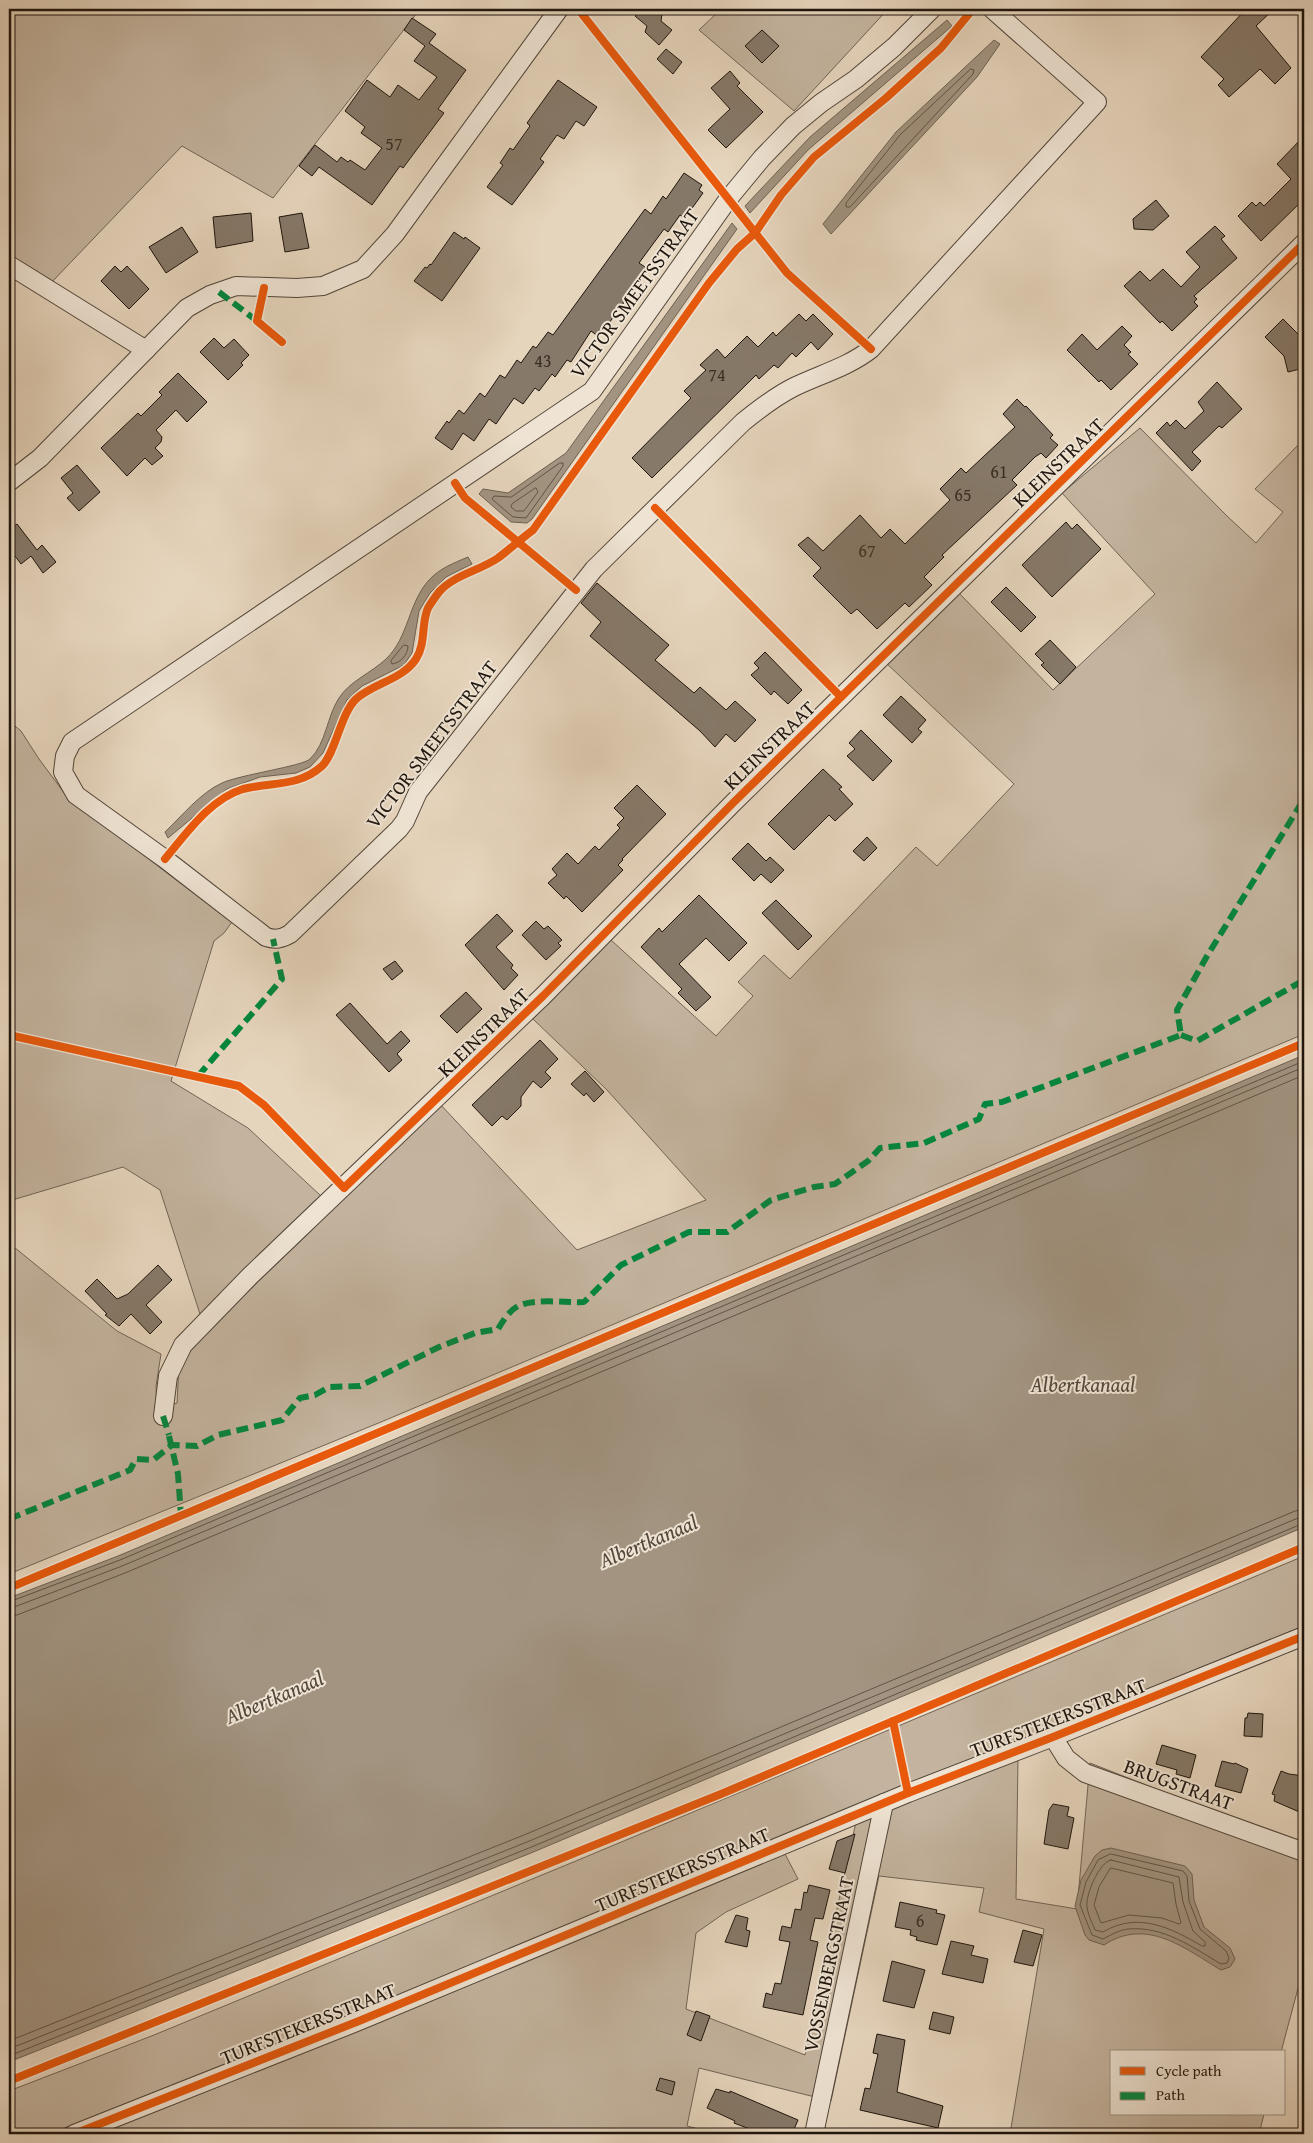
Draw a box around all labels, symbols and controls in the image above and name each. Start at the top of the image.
house number: 57 [385,130,403,157]
street label: VICTOR SMEETSSTRAAT [562,202,706,384]
house number: 43 [534,347,552,374]
house number: 74 [708,361,726,388]
street label: KLEINSTRAAT [1006,411,1110,513]
house number: 61 [990,458,1008,485]
house number: 65 [954,481,972,508]
house number: 67 [858,537,876,564]
street label: VICTOR SMEETSSTRAAT [358,654,504,834]
street label: KLEINSTRAAT [717,694,821,796]
street label: KLEINSTRAAT [431,981,535,1083]
water label: Albertkanaal [1030,1369,1135,1400]
water label: Albertkanaal [593,1506,702,1576]
water label: Albertkanaal [219,1662,328,1732]
street label: TURFSTEKERSSTRAAT [966,1670,1150,1764]
street label: BRUGSTRAAT [1120,1751,1238,1817]
street label: TURFSTEKERSSTRAAT [590,1819,774,1919]
street label: VOSSENBERGSTRAAT [795,1873,861,2055]
house number: 6 [916,1907,924,1934]
street label: TURFSTEKERSSTRAAT [216,1975,400,2071]
legend [1110,2050,1286,2116]
text: Cycle path [1156,2060,1222,2081]
text: Path [1156,2084,1185,2105]

